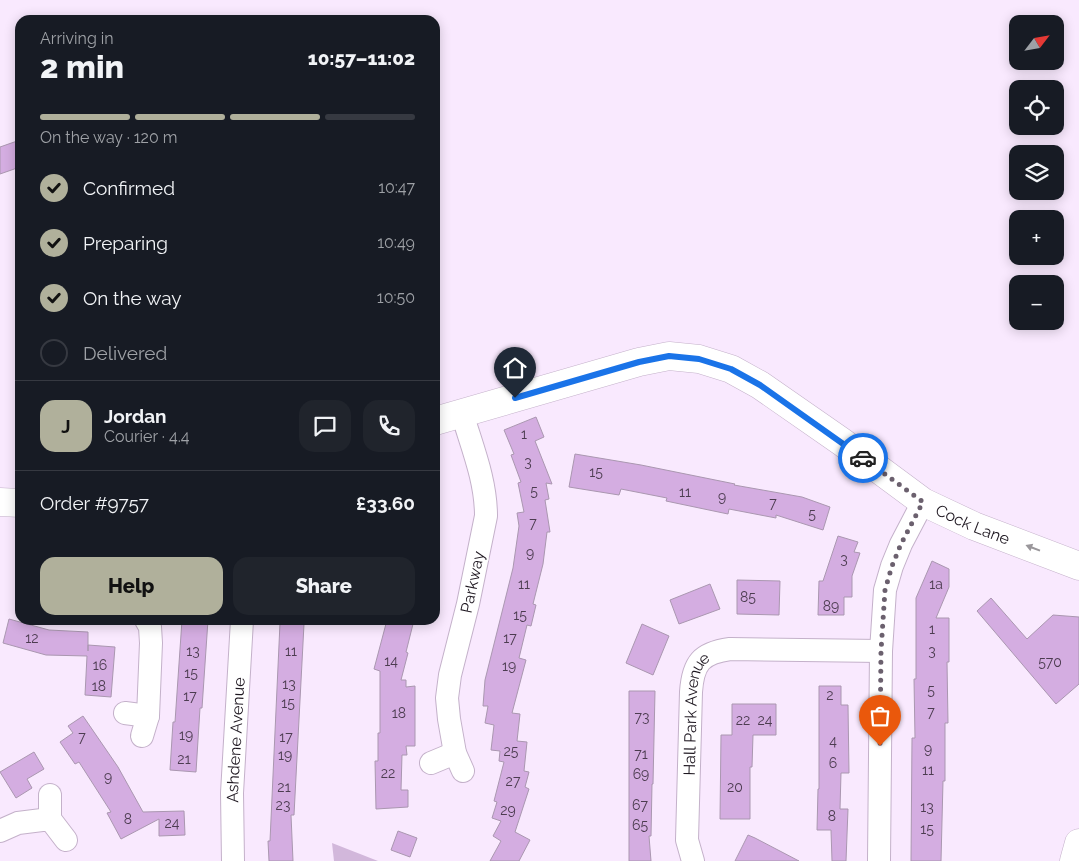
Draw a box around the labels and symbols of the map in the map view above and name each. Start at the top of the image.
north arrow [1009,15,1064,70]
pin [494,347,536,398]
house number: 1 [521,426,527,442]
courier [838,433,888,483]
house number: 3 [524,454,532,470]
house number: 15 [589,464,603,480]
house number: 5 [530,483,538,499]
house number: 11 [679,484,691,500]
house number: 9 [718,489,726,505]
house number: 7 [769,495,777,511]
street label: Cock Lane [933,500,1012,549]
house number: 5 [808,506,816,522]
house number: 7 [529,515,537,531]
one-way arrow [1026,544,1041,552]
house number: 9 [526,545,534,561]
street label: Parkway [457,549,488,615]
house number: 3 [840,551,848,567]
house number: 11 [518,576,530,592]
house number: 1a [929,576,943,592]
house number: 85 [740,589,756,605]
house number: 89 [823,598,839,614]
house number: 15 [513,607,527,623]
house number: 1 [929,621,935,637]
house number: 12 [25,630,39,646]
house number: 17 [503,630,517,646]
house number: 13 [186,643,200,659]
house number: 11 [285,643,297,659]
house number: 3 [928,643,936,659]
street label: Hall Park Avenue [680,648,713,776]
house number: 14 [384,653,398,669]
house number: 570 [1038,654,1062,670]
house number: 16 [93,657,107,673]
house number: 19 [502,658,516,674]
house number: 15 [184,665,198,681]
house number: 13 [282,676,296,692]
street label: Ashdene Avenue [223,677,249,803]
house number: 18 [92,678,106,694]
house number: 5 [927,682,935,698]
house number: 2 [826,687,834,703]
house number: 17 [183,688,197,704]
house number: 15 [281,695,295,711]
pin [859,695,901,746]
house number: 7 [927,704,935,720]
house number: 18 [392,705,406,721]
house number: 73 [635,709,649,725]
house number: 22 [736,712,750,728]
house number: 24 [758,712,773,728]
house number: 19 [179,727,193,743]
house number: 7 [78,729,86,745]
house number: 17 [279,729,293,745]
house number: 4 [829,733,837,749]
house number: 9 [924,741,932,757]
house number: 25 [504,743,519,759]
house number: 71 [634,746,648,762]
house number: 19 [278,747,292,763]
house number: 21 [177,751,191,767]
house number: 6 [829,755,837,771]
house number: 11 [922,762,934,778]
house number: 22 [381,765,395,781]
house number: 69 [633,766,649,782]
house number: 9 [104,769,112,785]
house number: 27 [506,773,521,789]
house number: 21 [277,779,291,795]
house number: 20 [727,779,743,795]
house number: 23 [276,797,290,813]
house number: 67 [632,797,648,813]
house number: 13 [920,799,934,815]
house number: 29 [500,802,516,818]
house number: 8 [828,808,836,824]
house number: 8 [124,811,132,827]
house number: 24 [165,815,180,831]
house number: 65 [632,817,648,833]
house number: 15 [920,821,934,837]

